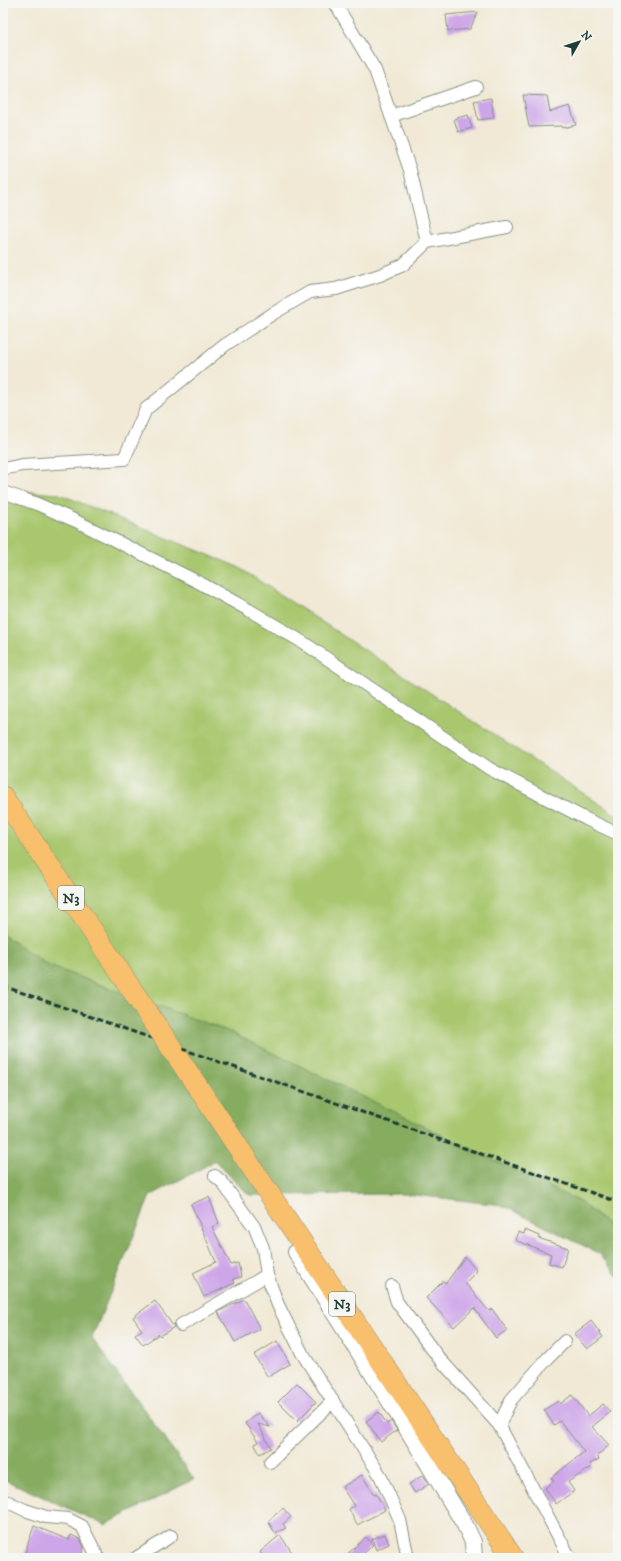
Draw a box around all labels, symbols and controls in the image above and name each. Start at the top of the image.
north arrow [559,22,599,62]
text: N [578,28,594,44]
road number: N3 [58,886,84,910]
road number: N3 [329,1292,355,1316]

